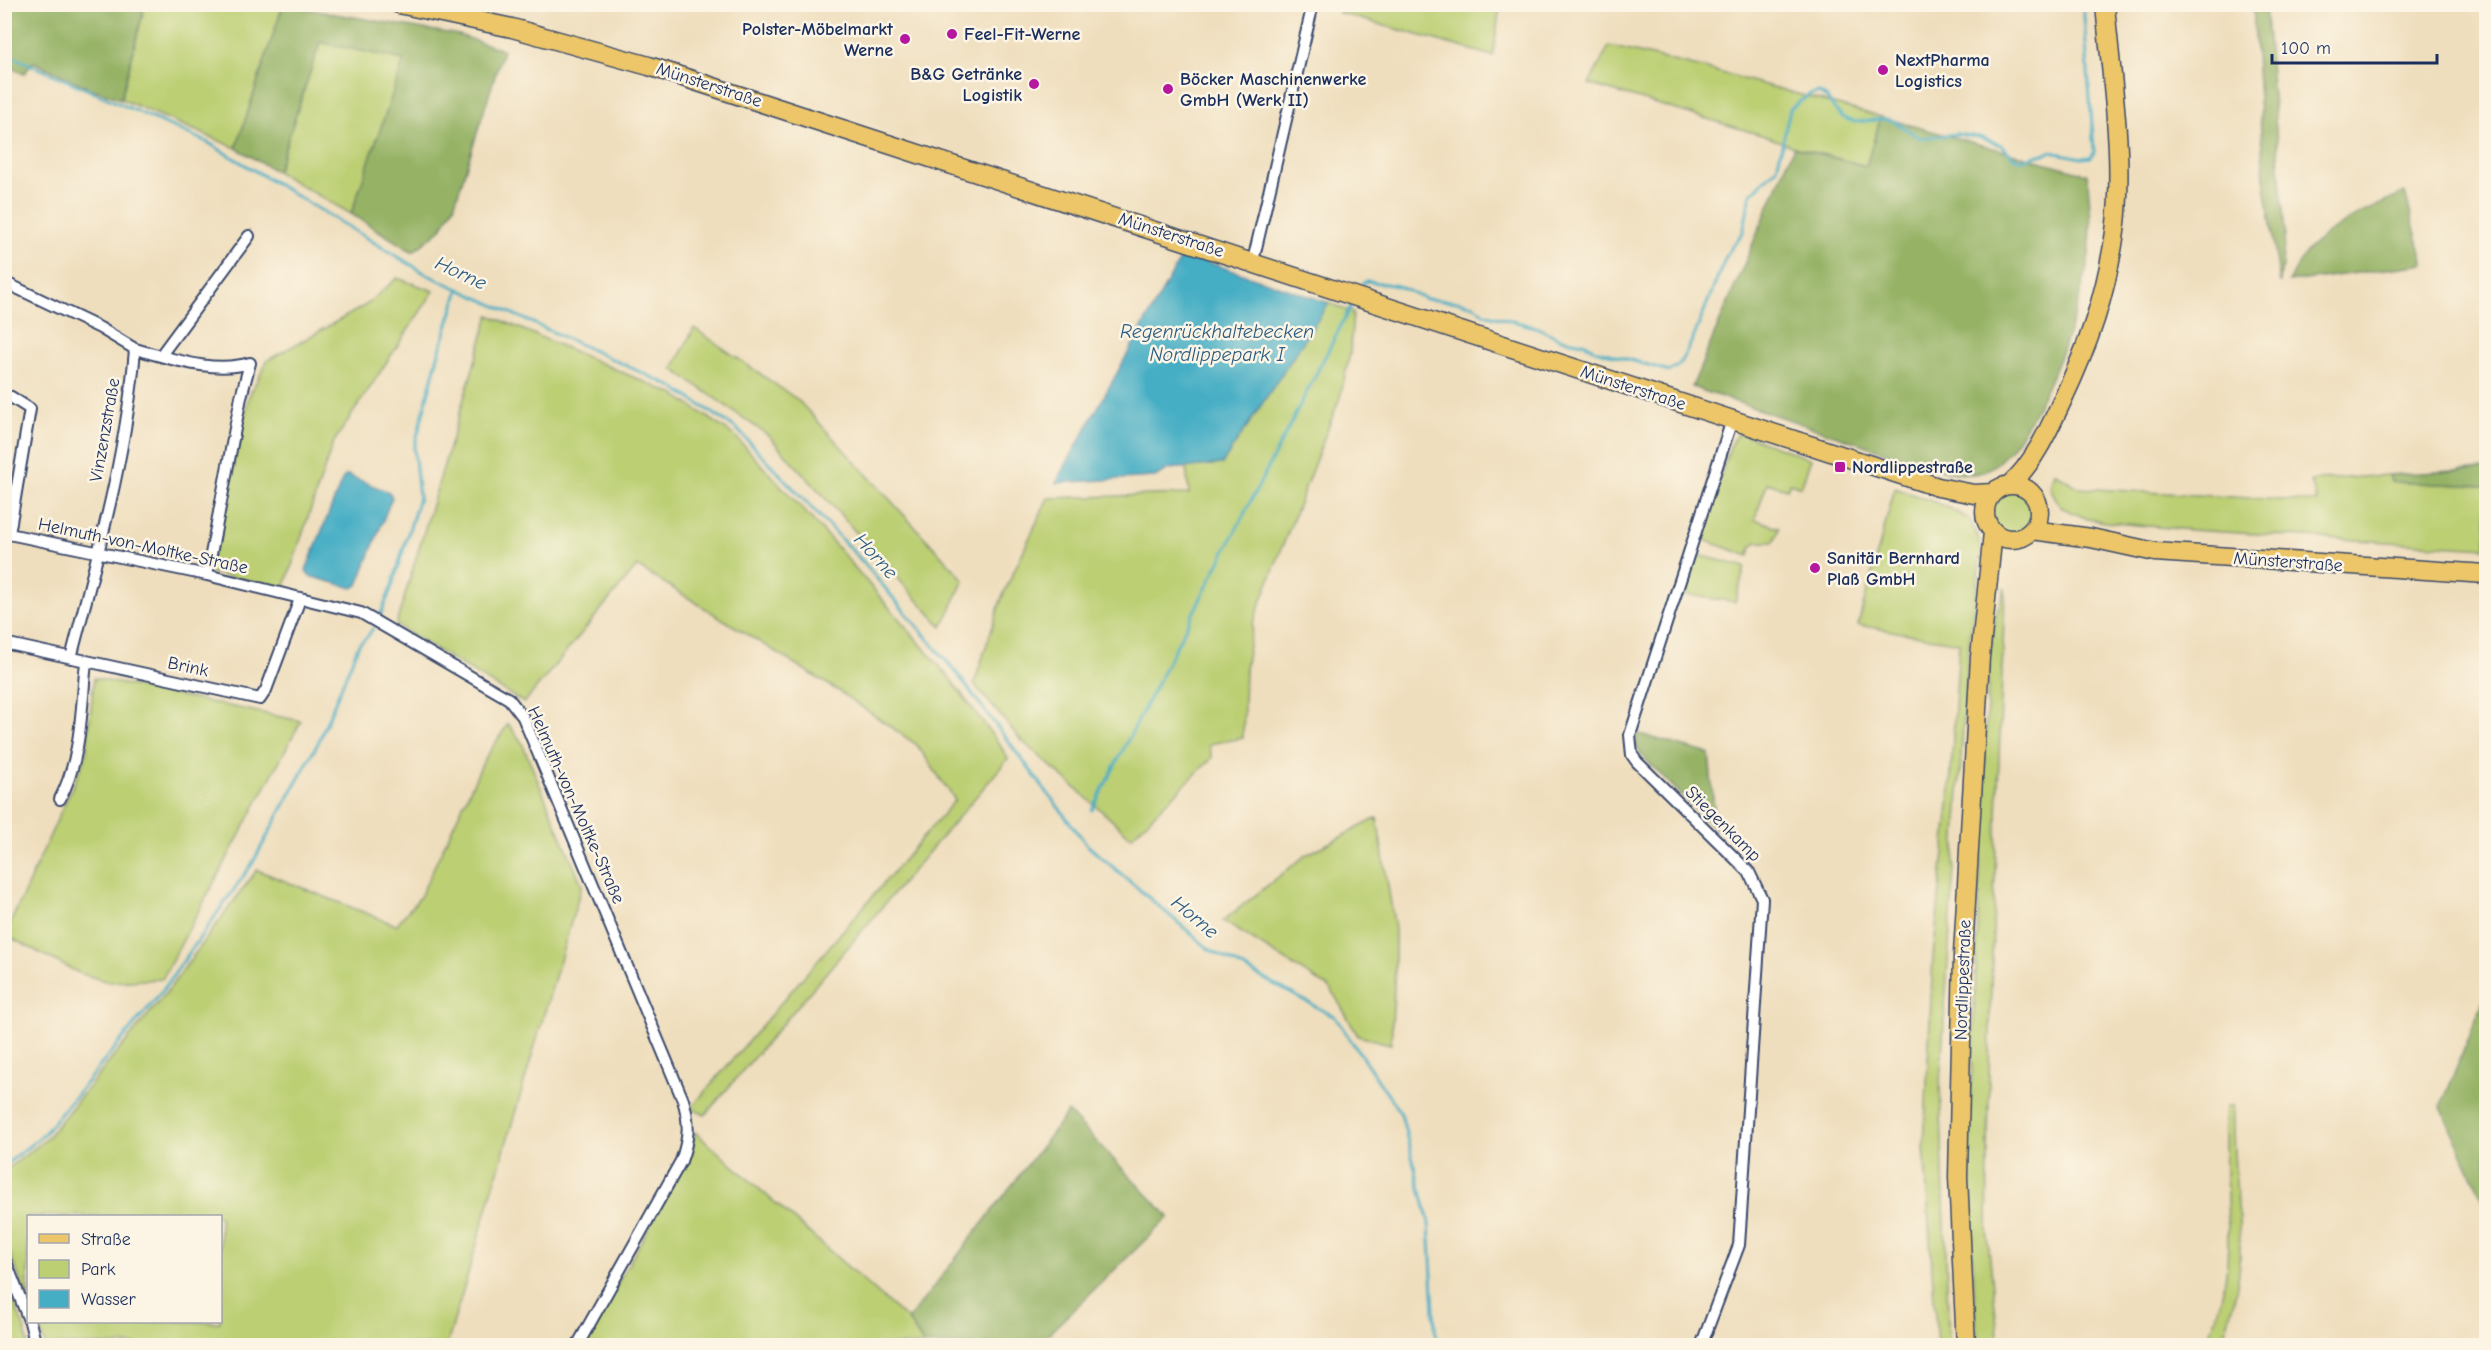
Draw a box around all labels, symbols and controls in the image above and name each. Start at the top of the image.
place label: Polster-Möbelmarkt Werne [742,19,894,61]
place label: Feel-Fit-Werne [964,24,1081,45]
marker: Feel-Fit-Werne [945,27,959,41]
scale bar [2272,27,2437,65]
marker: Polster-Möbelmarkt Werne [898,32,912,46]
text: 100 m [2281,38,2331,59]
place label: NextPharma Logistics [1895,50,1990,92]
street label: Münsterstraße [654,58,764,112]
marker: NextPharma Logistics [1876,63,1890,77]
place label: B&G Getränke Logistik [910,64,1022,106]
place label: Böcker Maschinenwerke GmbH (Werk II) [1180,69,1367,111]
marker: B&G Getränke Logistik [1027,77,1041,91]
marker: Böcker Maschinenwerke GmbH (Werk II) [1161,82,1175,96]
street label: Münsterstraße [1116,208,1226,262]
water label: Horne [432,251,490,295]
water label: Regenrückhaltebecken Nordlippepark I [1120,320,1314,366]
street label: Münsterstraße [1578,361,1688,415]
street label: Vinzenzstraße [86,376,124,484]
place label: Nordlippestraße [1852,457,1973,478]
marker: Nordlippestraße [1833,460,1847,474]
street label: Helmuth-von-Moltke-Straße [36,513,250,579]
water label: Horne [849,528,903,584]
place label: Sanitär Bernhard Plaß GmbH [1827,548,1960,590]
street label: Münsterstraße [2233,548,2343,576]
marker: Sanitär Bernhard Plaß GmbH [1808,561,1822,575]
street label: Brink [166,652,211,682]
street label: Helmuth-von-Moltke-Straße [523,703,629,907]
street label: Stiegenkamp [1681,782,1765,866]
water label: Horne [1167,891,1223,943]
street label: Nordlippestraße [1950,919,1976,1041]
legend [27,1215,222,1323]
text: Straße [81,1229,131,1250]
text: Park [81,1259,116,1280]
text: Wasser [81,1289,137,1310]

